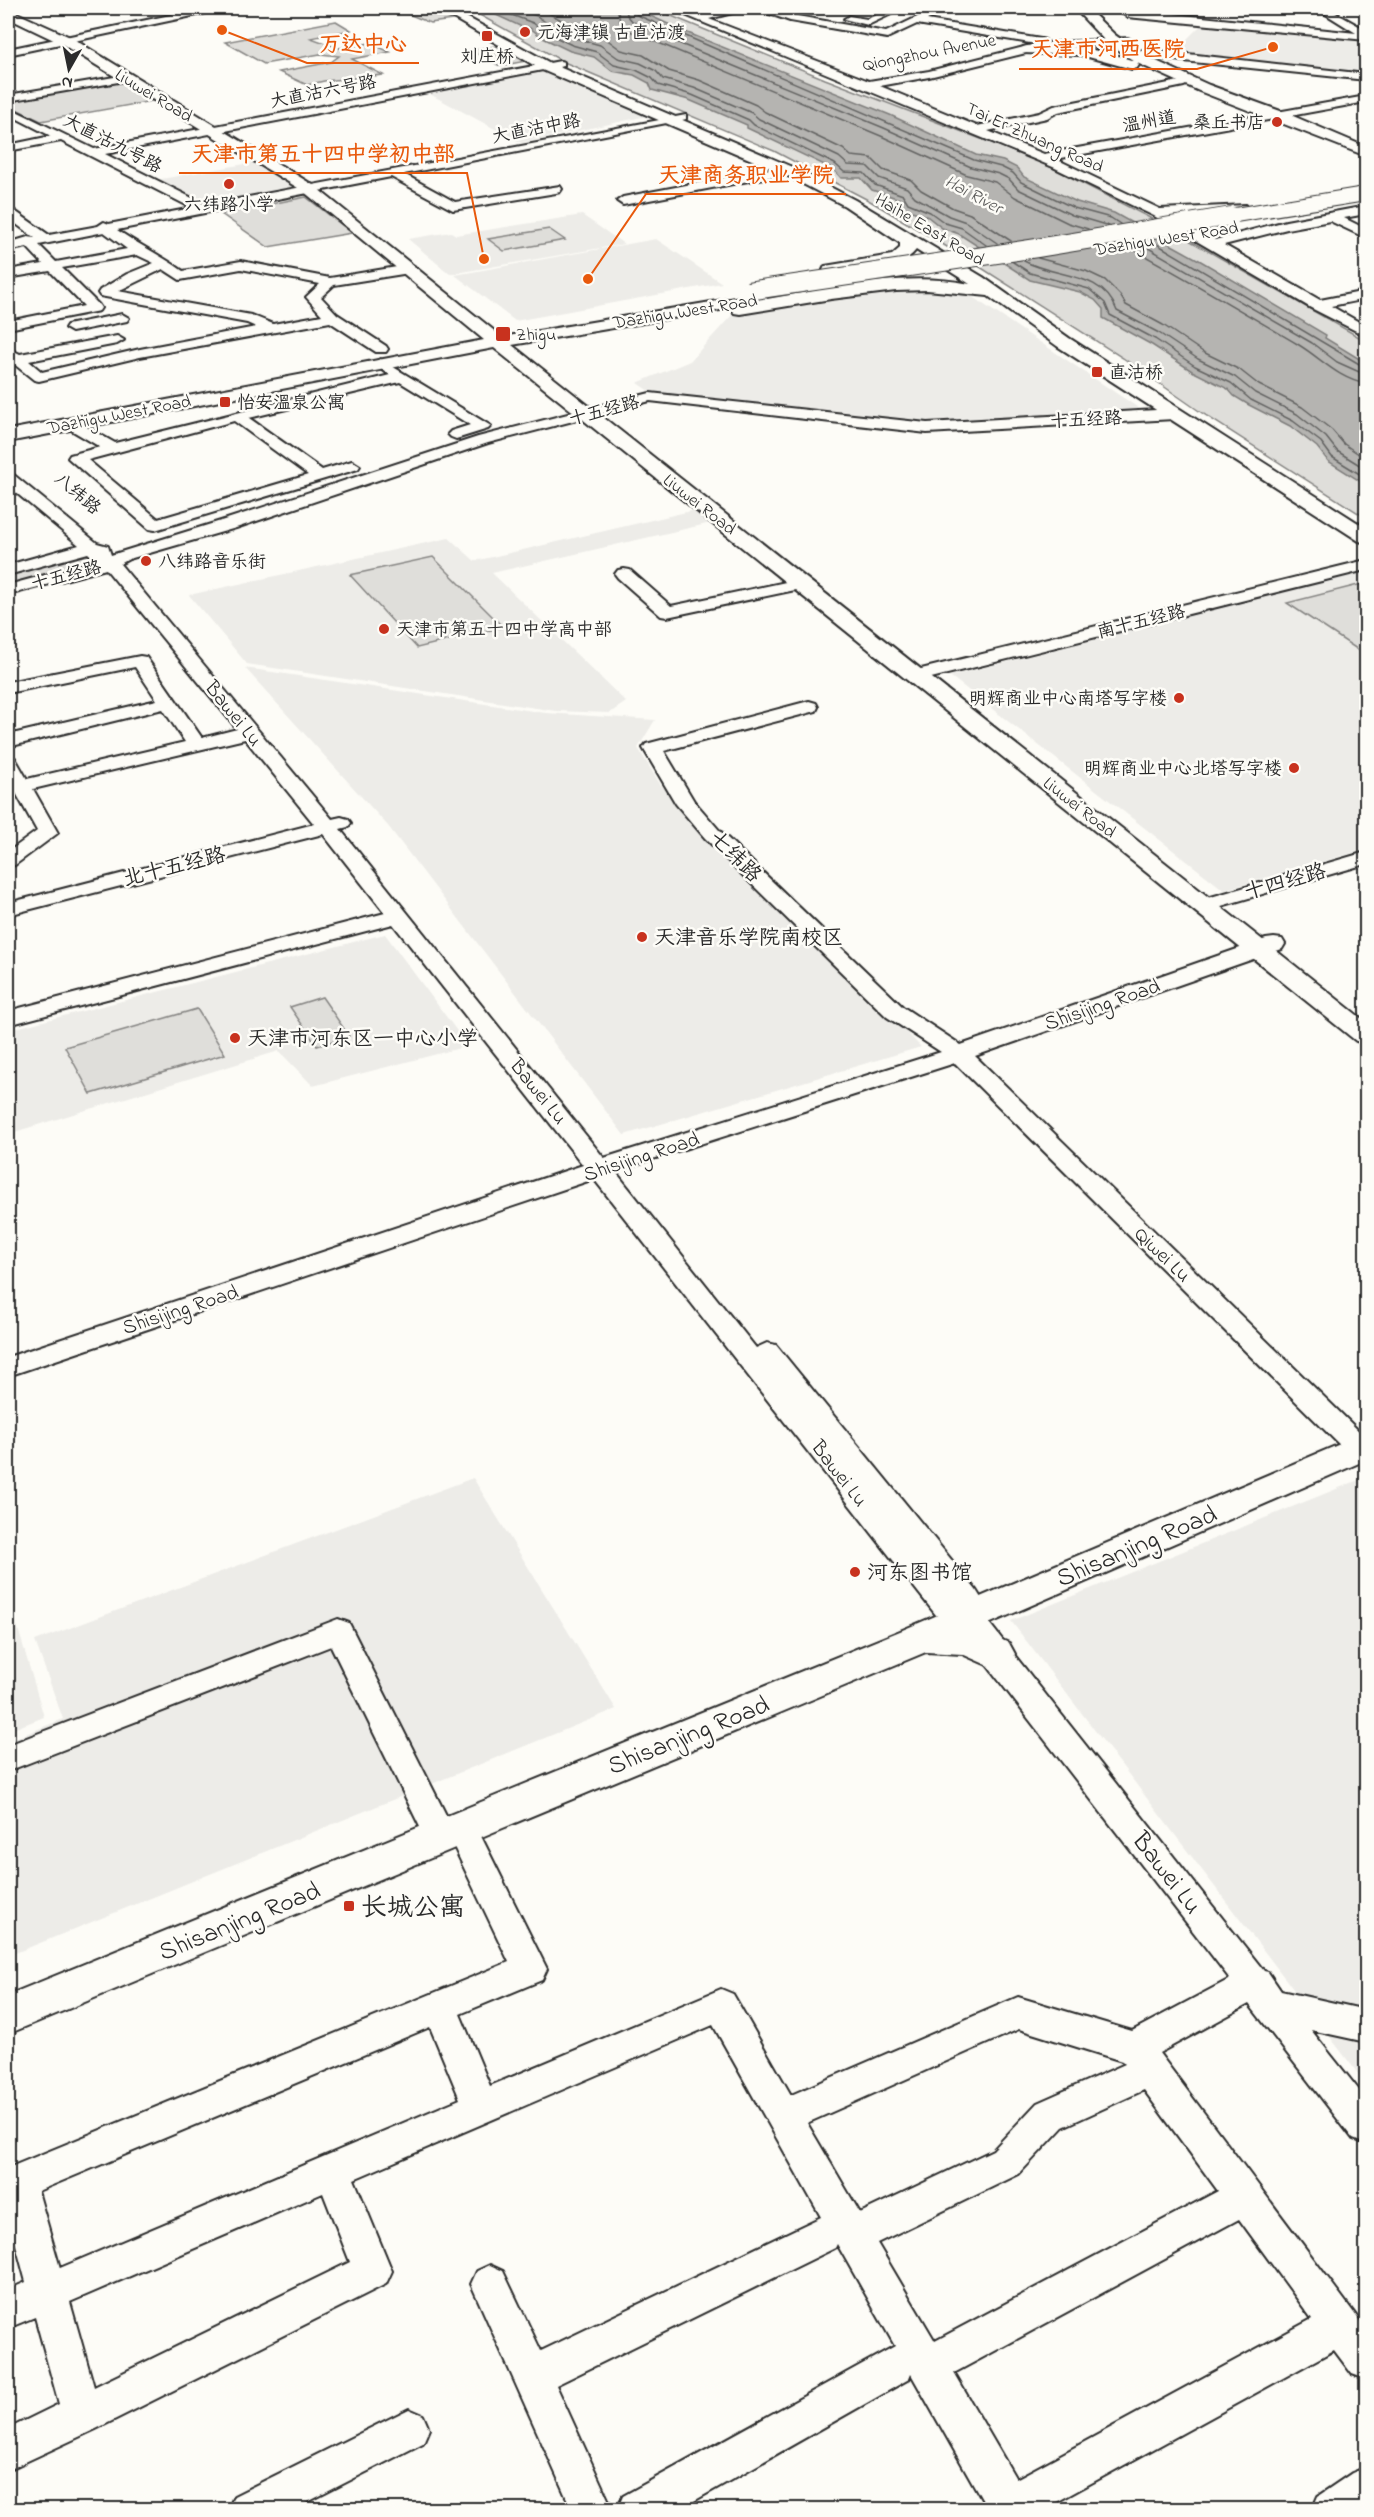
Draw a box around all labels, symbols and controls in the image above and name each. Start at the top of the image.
place label: 元海津镇 古直沽渡 [537,21,686,47]
callout: 万达中心 [307,23,419,63]
marker: 元海津镇 古直沽渡 [518,25,532,39]
street label: Qiongzhou Avenue [861,28,999,81]
marker: 刘庄桥 [480,29,494,43]
callout: 天津市河西医院 [1019,29,1197,69]
text: 万达中心 [319,30,407,62]
text: 天津市河西医院 [1031,35,1185,67]
north arrow [39,39,99,99]
place label: 刘庄桥 [460,45,514,71]
street label: Liuwei Road [109,63,197,130]
text: N [60,69,74,95]
street label: 大直沽六号路 [268,70,379,116]
street label: Tai Er Zhuang Road [961,97,1107,182]
street label: 温州道 [1121,105,1178,140]
street label: 大直沽九号路 [58,109,166,181]
street label: 大直沽中路 [490,109,583,151]
place label: 桑丘书店 [1193,111,1265,137]
marker: 桑丘书店 [1270,115,1284,129]
callout: 天津市第五十四中学初中部 [179,133,467,173]
text: 天津市第五十四中学初中部 [191,140,455,172]
callout: 天津商务职业学院 [646,154,846,194]
text: 天津商务职业学院 [658,161,834,193]
water label: Hai River [939,170,1009,223]
marker: 六纬路小学 [222,177,236,191]
street label: Haihe East Road [869,188,989,274]
place label: 六纬路小学 [184,193,274,219]
street label: Dazhigu West Road [1091,216,1241,265]
street label: Dazhigu West Road [610,289,760,338]
place label: Zhigu [516,323,556,350]
marker: Zhigu [494,325,512,343]
place label: 直沽桥 [1109,361,1163,387]
marker: 直沽桥 [1090,365,1104,379]
street label: Dazhigu West Road [44,389,194,444]
street label: 十五经路 [566,390,643,434]
place label: 怡安温泉公寓 [237,391,345,417]
marker: 怡安温泉公寓 [218,395,232,409]
street label: 十五经路 [1049,406,1123,436]
street label: 八纬路 [48,467,106,522]
street label: Liuwei Road [657,469,741,543]
place label: 八纬路音乐街 [158,550,266,576]
marker: 八纬路音乐街 [139,554,153,568]
street label: 十五经路 [28,555,105,599]
street label: 南十五经路 [1095,599,1188,646]
place label: 天津市第五十四中学高中部 [396,618,612,644]
marker: 天津市第五十四中学高中部 [377,622,391,636]
street label: Bawei Lu [196,674,268,754]
place label: 明辉商业中心南塔写字楼 [969,687,1167,713]
marker: 明辉商业中心南塔写字楼 [1172,691,1186,705]
place label: 明辉商业中心北塔写字楼 [1084,757,1282,783]
marker: 明辉商业中心北塔写字楼 [1287,761,1301,775]
street label: Liuwei Road [1037,772,1121,846]
street label: 七纬路 [702,825,767,890]
street label: 北十五经路 [120,841,229,895]
street label: 十四经路 [1241,857,1330,909]
place label: 天津音乐学院南校区 [654,924,843,954]
marker: 天津音乐学院南校区 [635,930,649,944]
street label: Shisijing Road [1041,972,1165,1042]
place label: 天津市河东区一中心小学 [247,1025,478,1055]
marker: 天津市河东区一中心小学 [228,1031,242,1045]
street label: Bawei Lu [501,1052,573,1132]
street label: Shisijing Road [580,1125,704,1193]
street label: Qiwei Lu [1126,1221,1197,1290]
street label: Shisijing Road [119,1278,243,1346]
street label: Bawei Lu [802,1434,874,1514]
street label: Shisanjing Road [1051,1497,1224,1599]
place label: 河东图书馆 [867,1559,972,1589]
marker: 河东图书馆 [848,1565,862,1579]
street label: Shisanjing Road [603,1687,776,1786]
street label: Bawei Lu [1121,1824,1210,1923]
street label: Shisanjing Road [154,1873,327,1972]
place label: 长城公寓 [361,1890,465,1928]
marker: 长城公寓 [342,1899,356,1913]

